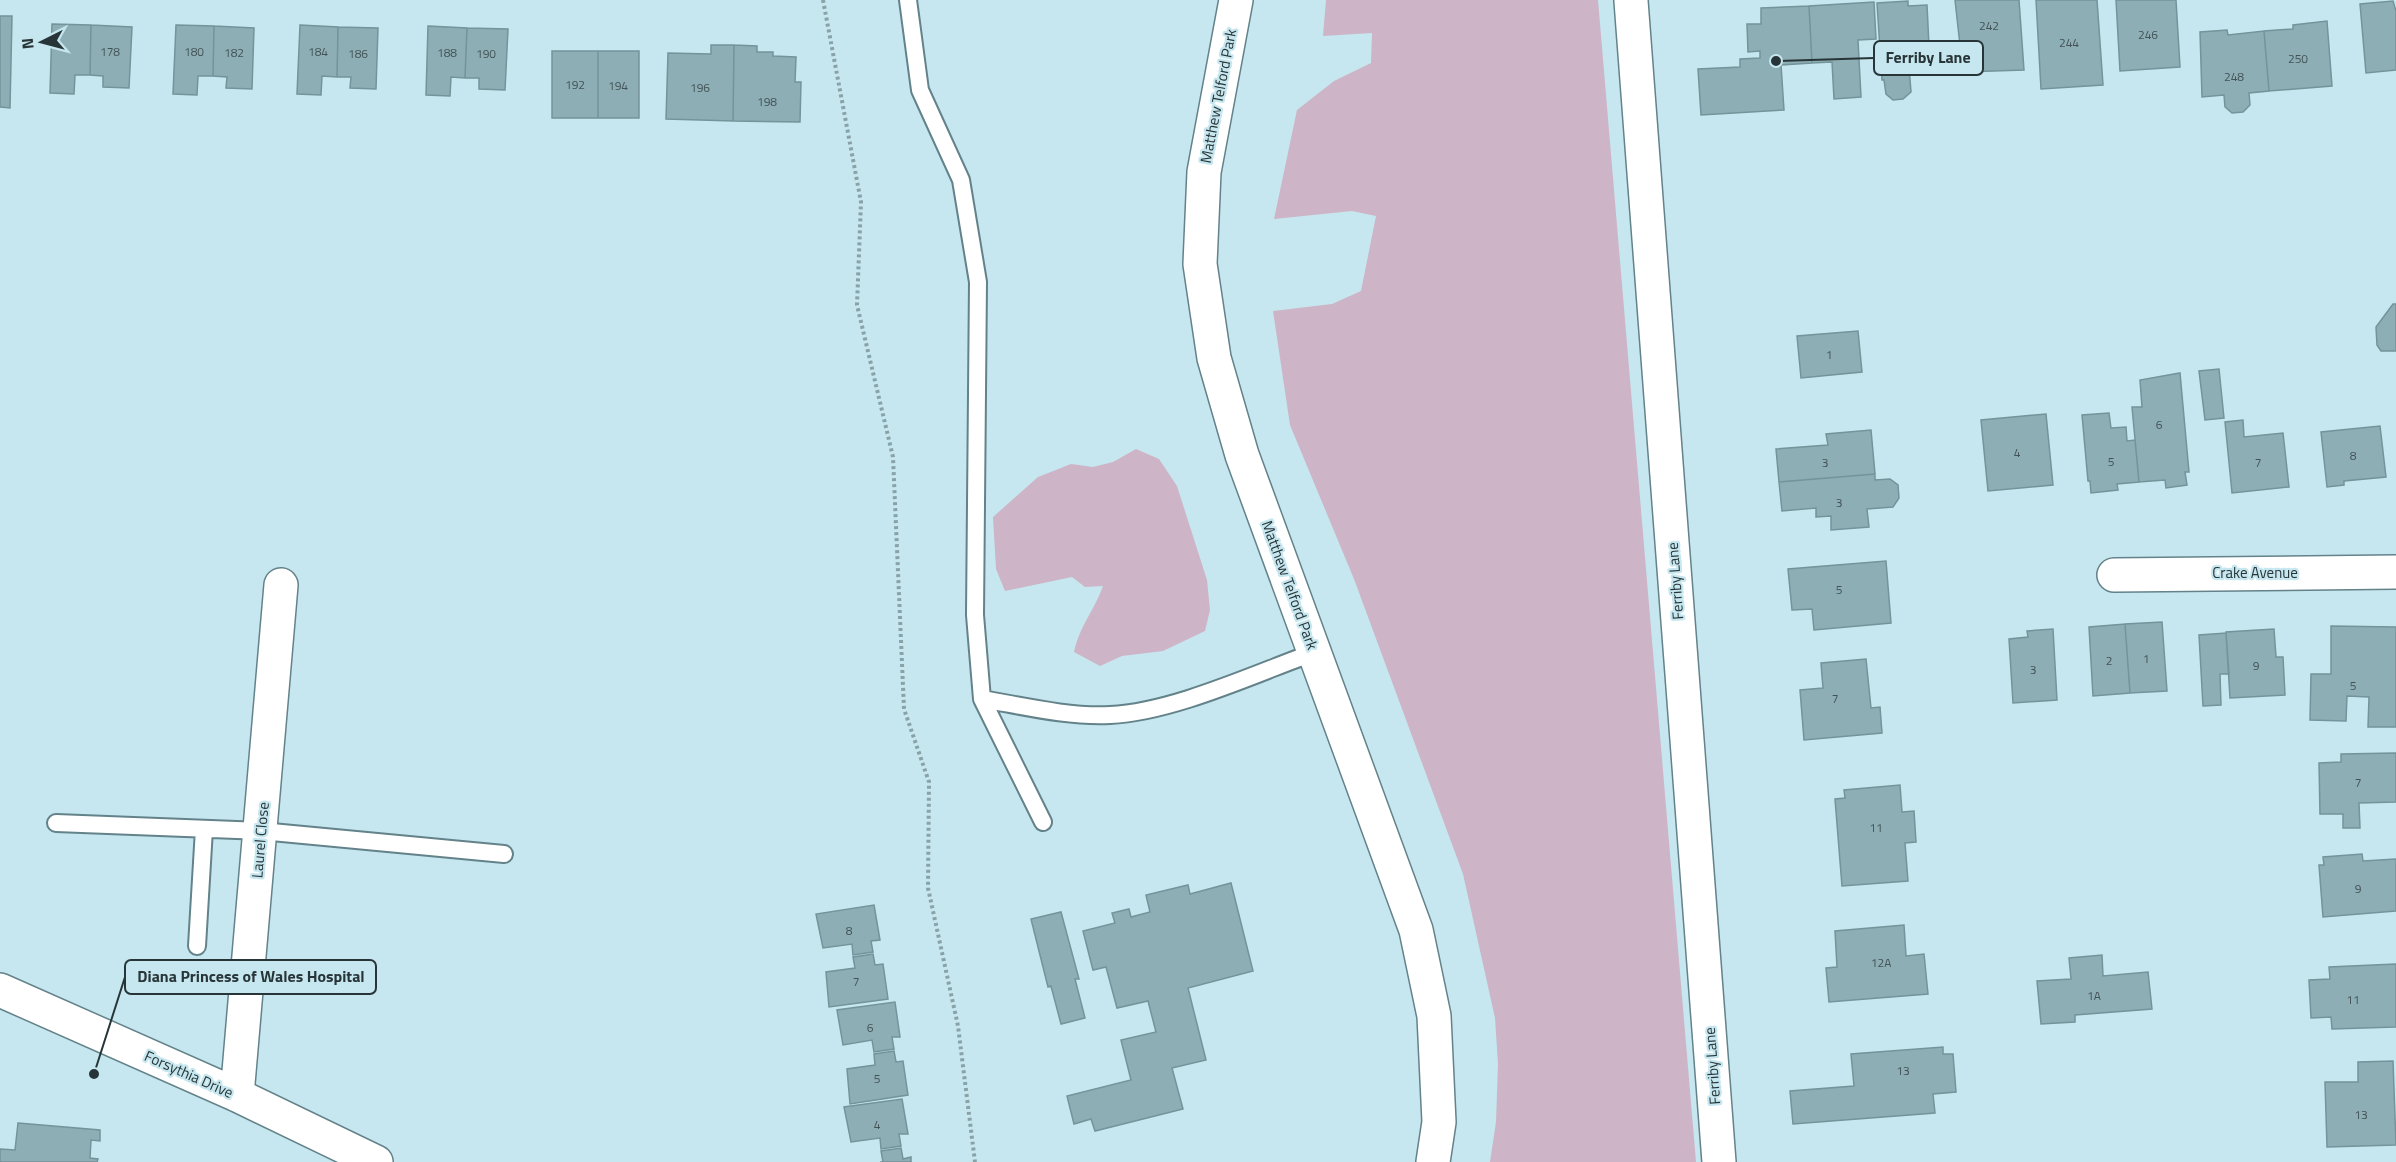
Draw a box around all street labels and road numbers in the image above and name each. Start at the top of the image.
street label: Matthew Telford Park [1194,27,1242,165]
street label: Matthew Telford Park [1256,517,1324,653]
street label: Ferriby Lane [1661,542,1689,620]
street label: Crake Avenue [2212,561,2298,584]
street label: Laurel Close [245,801,275,879]
street label: Ferriby Lane [1698,1027,1726,1105]
street label: Forsythia Drive [141,1044,237,1104]

